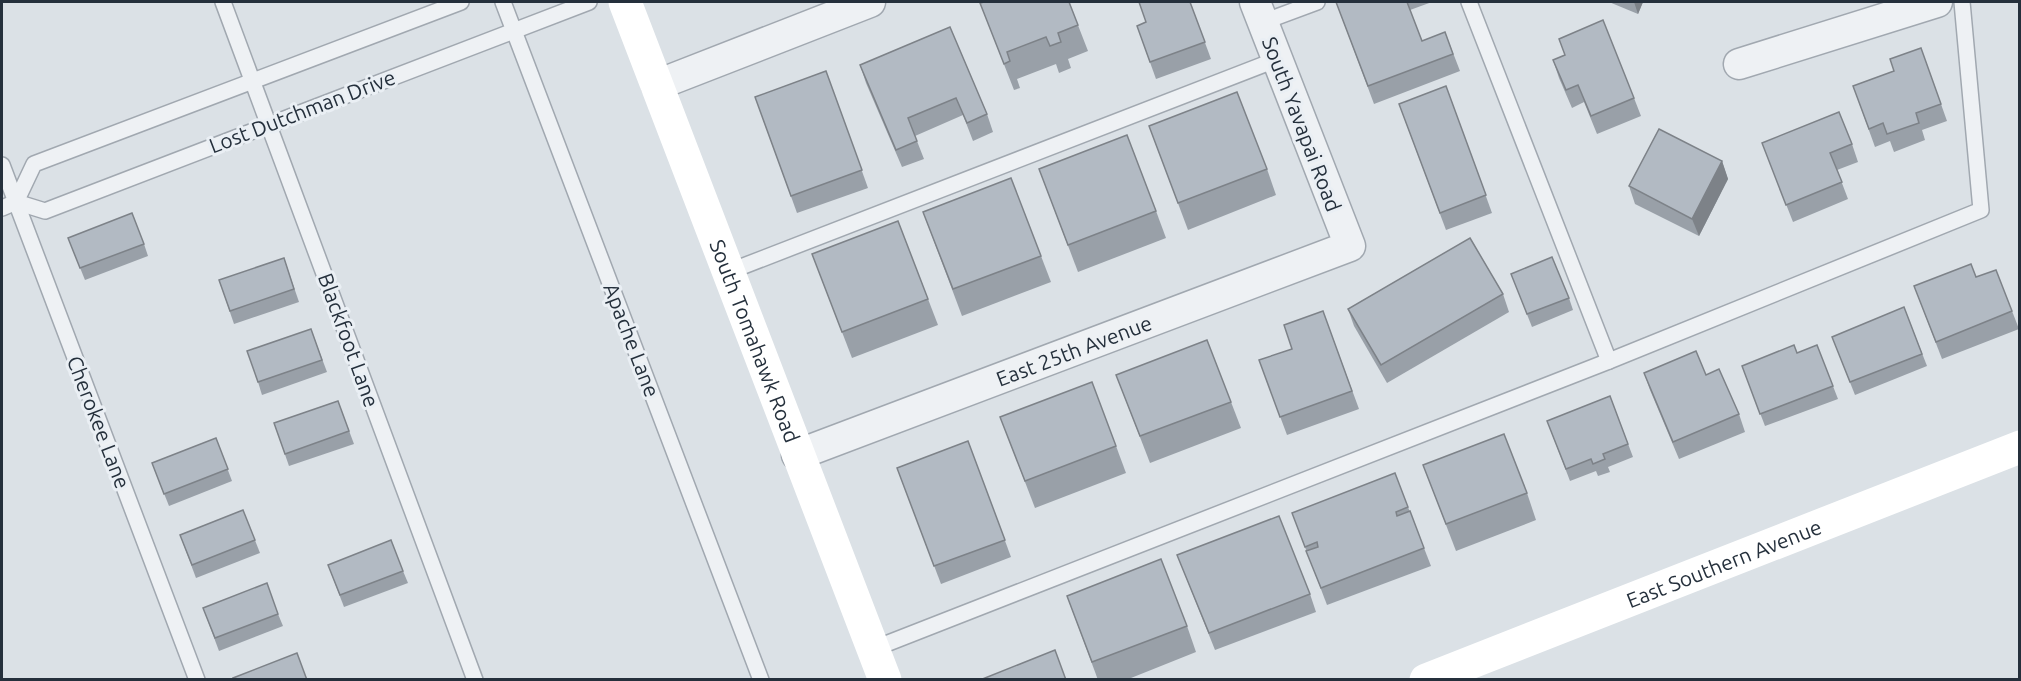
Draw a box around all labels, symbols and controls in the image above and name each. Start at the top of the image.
street label: South Yavapai Road [1258,33,1346,215]
street label: Lost Dutchman Drive [206,64,398,158]
street label: South Tomahawk Road [705,236,805,446]
street label: Blackfoot Lane [314,270,384,410]
street label: Apache Lane [599,280,665,400]
street label: East 25th Avenue [993,310,1155,391]
street label: Cherokee Lane [63,352,135,492]
street label: East Southern Avenue [1623,514,1825,612]

